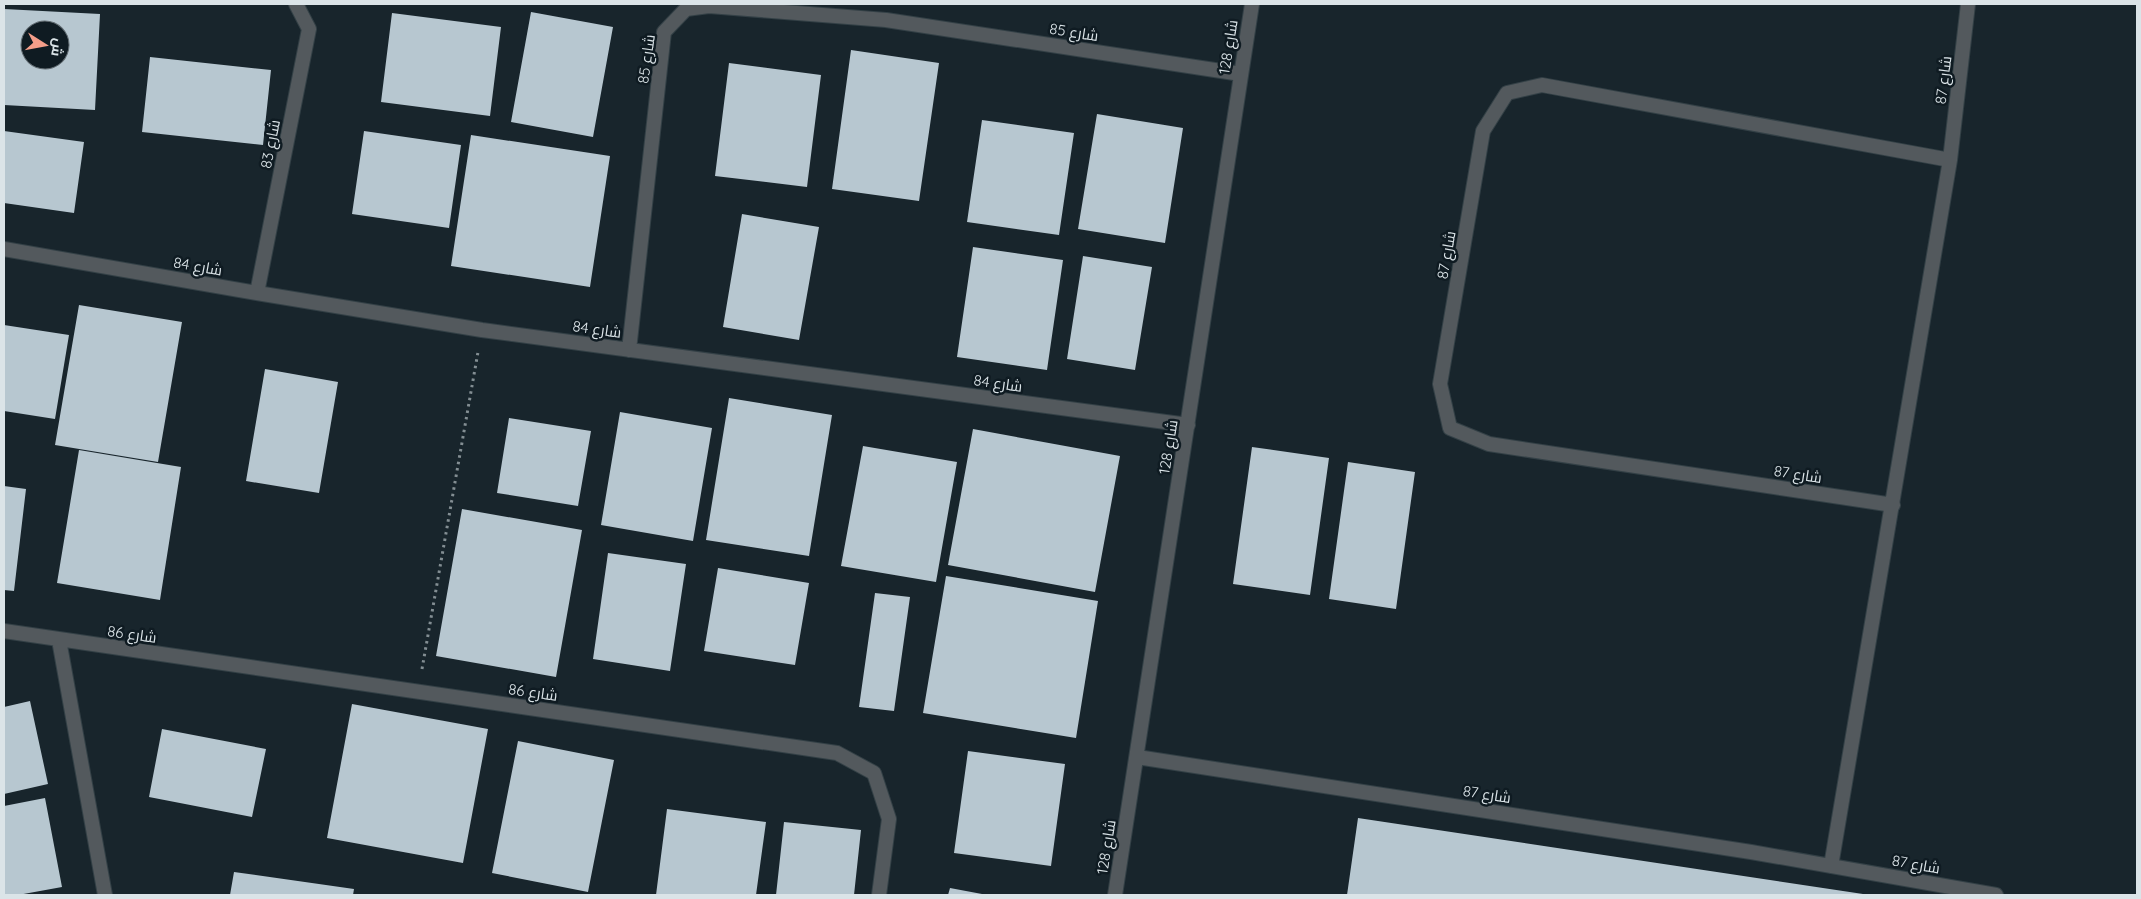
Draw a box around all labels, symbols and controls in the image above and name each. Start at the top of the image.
street label: شارع 128 [1214,18,1244,76]
street label: شارع 85 [1048,19,1100,47]
north arrow [20,20,70,70]
street label: شارع 85 [633,33,661,85]
text: ش [47,37,68,58]
street label: شارع 87 [1931,55,1957,105]
street label: شارع 83 [256,118,286,170]
street label: شارع 87 [1432,229,1462,281]
street label: شارع 84 [172,252,224,282]
street label: شارع 84 [571,316,623,344]
street label: شارع 84 [972,370,1024,398]
street label: شارع 128 [1154,418,1184,476]
street label: شارع 87 [1772,461,1823,489]
street label: شارع 86 [106,621,158,649]
street label: شارع 86 [507,679,559,707]
street label: شارع 87 [1461,781,1512,809]
street label: شارع 128 [1092,818,1122,876]
street label: شارع 87 [1890,850,1942,880]

